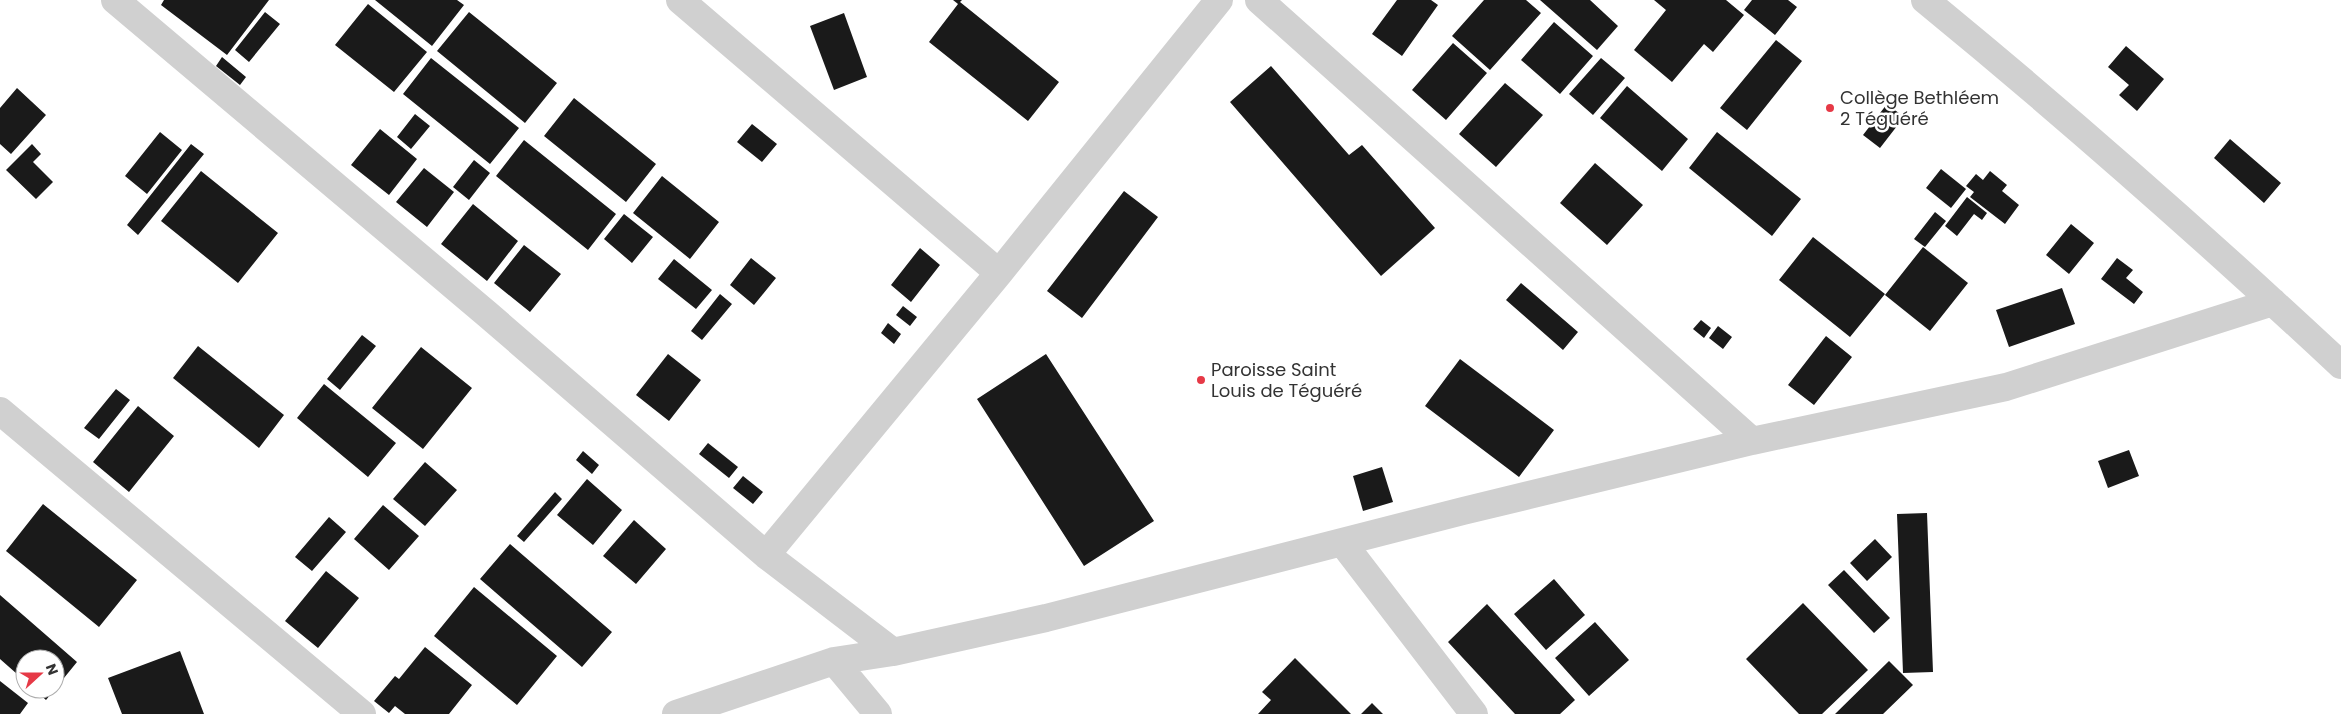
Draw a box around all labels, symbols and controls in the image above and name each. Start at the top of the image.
place label: Collège Bethléem 2 Téguéré [1840,85,1999,131]
marker: Collège Bethléem 2 Téguéré [1824,102,1836,114]
place label: Paroisse Saint Louis de Téguéré [1211,357,1362,403]
marker: Paroisse Saint Louis de Téguéré [1195,374,1207,386]
north arrow [15,649,65,699]
text: N [41,661,63,678]

